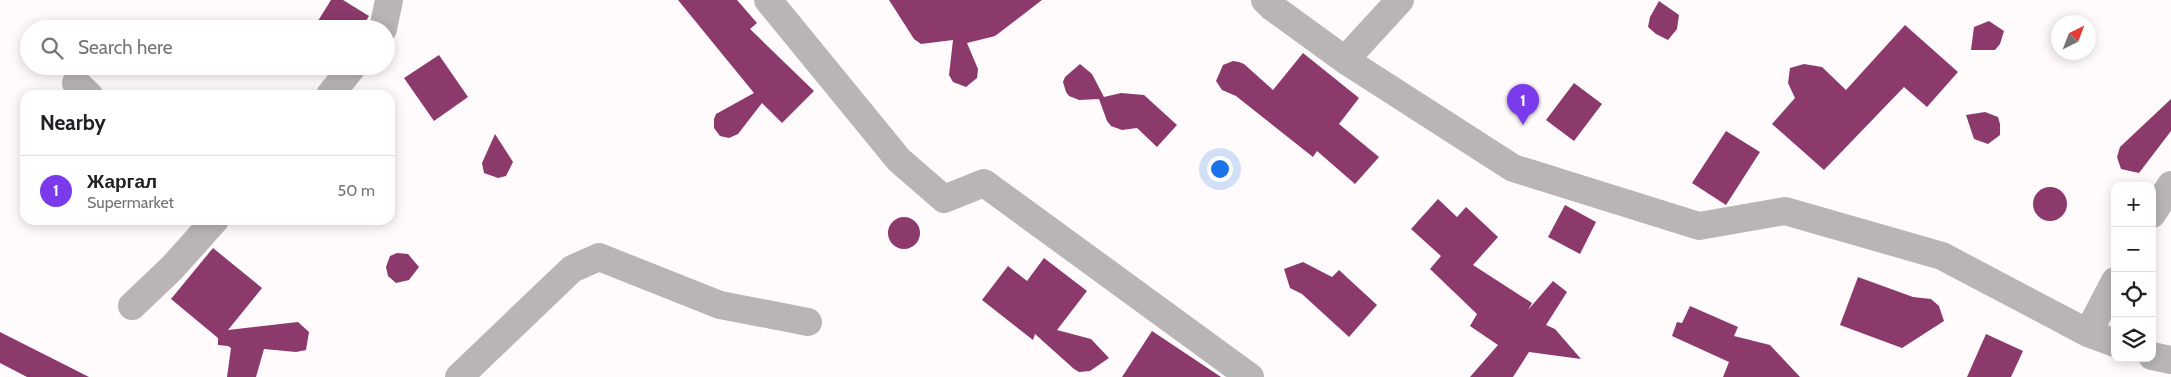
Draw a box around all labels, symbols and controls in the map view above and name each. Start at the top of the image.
north arrow [2051,15,2096,60]
search box [20,20,395,75]
icon: search [38,34,66,62]
text: Search here [78,36,172,59]
pin: 1 [1507,84,1539,125]
text: Nearby [40,110,106,135]
your location [1207,156,1233,182]
text: Жаргал [87,170,157,193]
text: 1 [53,181,59,200]
text: 50 m [338,181,375,200]
map controls [2111,182,2156,362]
button: + [2111,182,2156,227]
text: Supermarket [87,193,174,212]
button: − [2111,227,2156,272]
button: locate [2111,272,2156,317]
button: layers [2111,317,2156,362]

